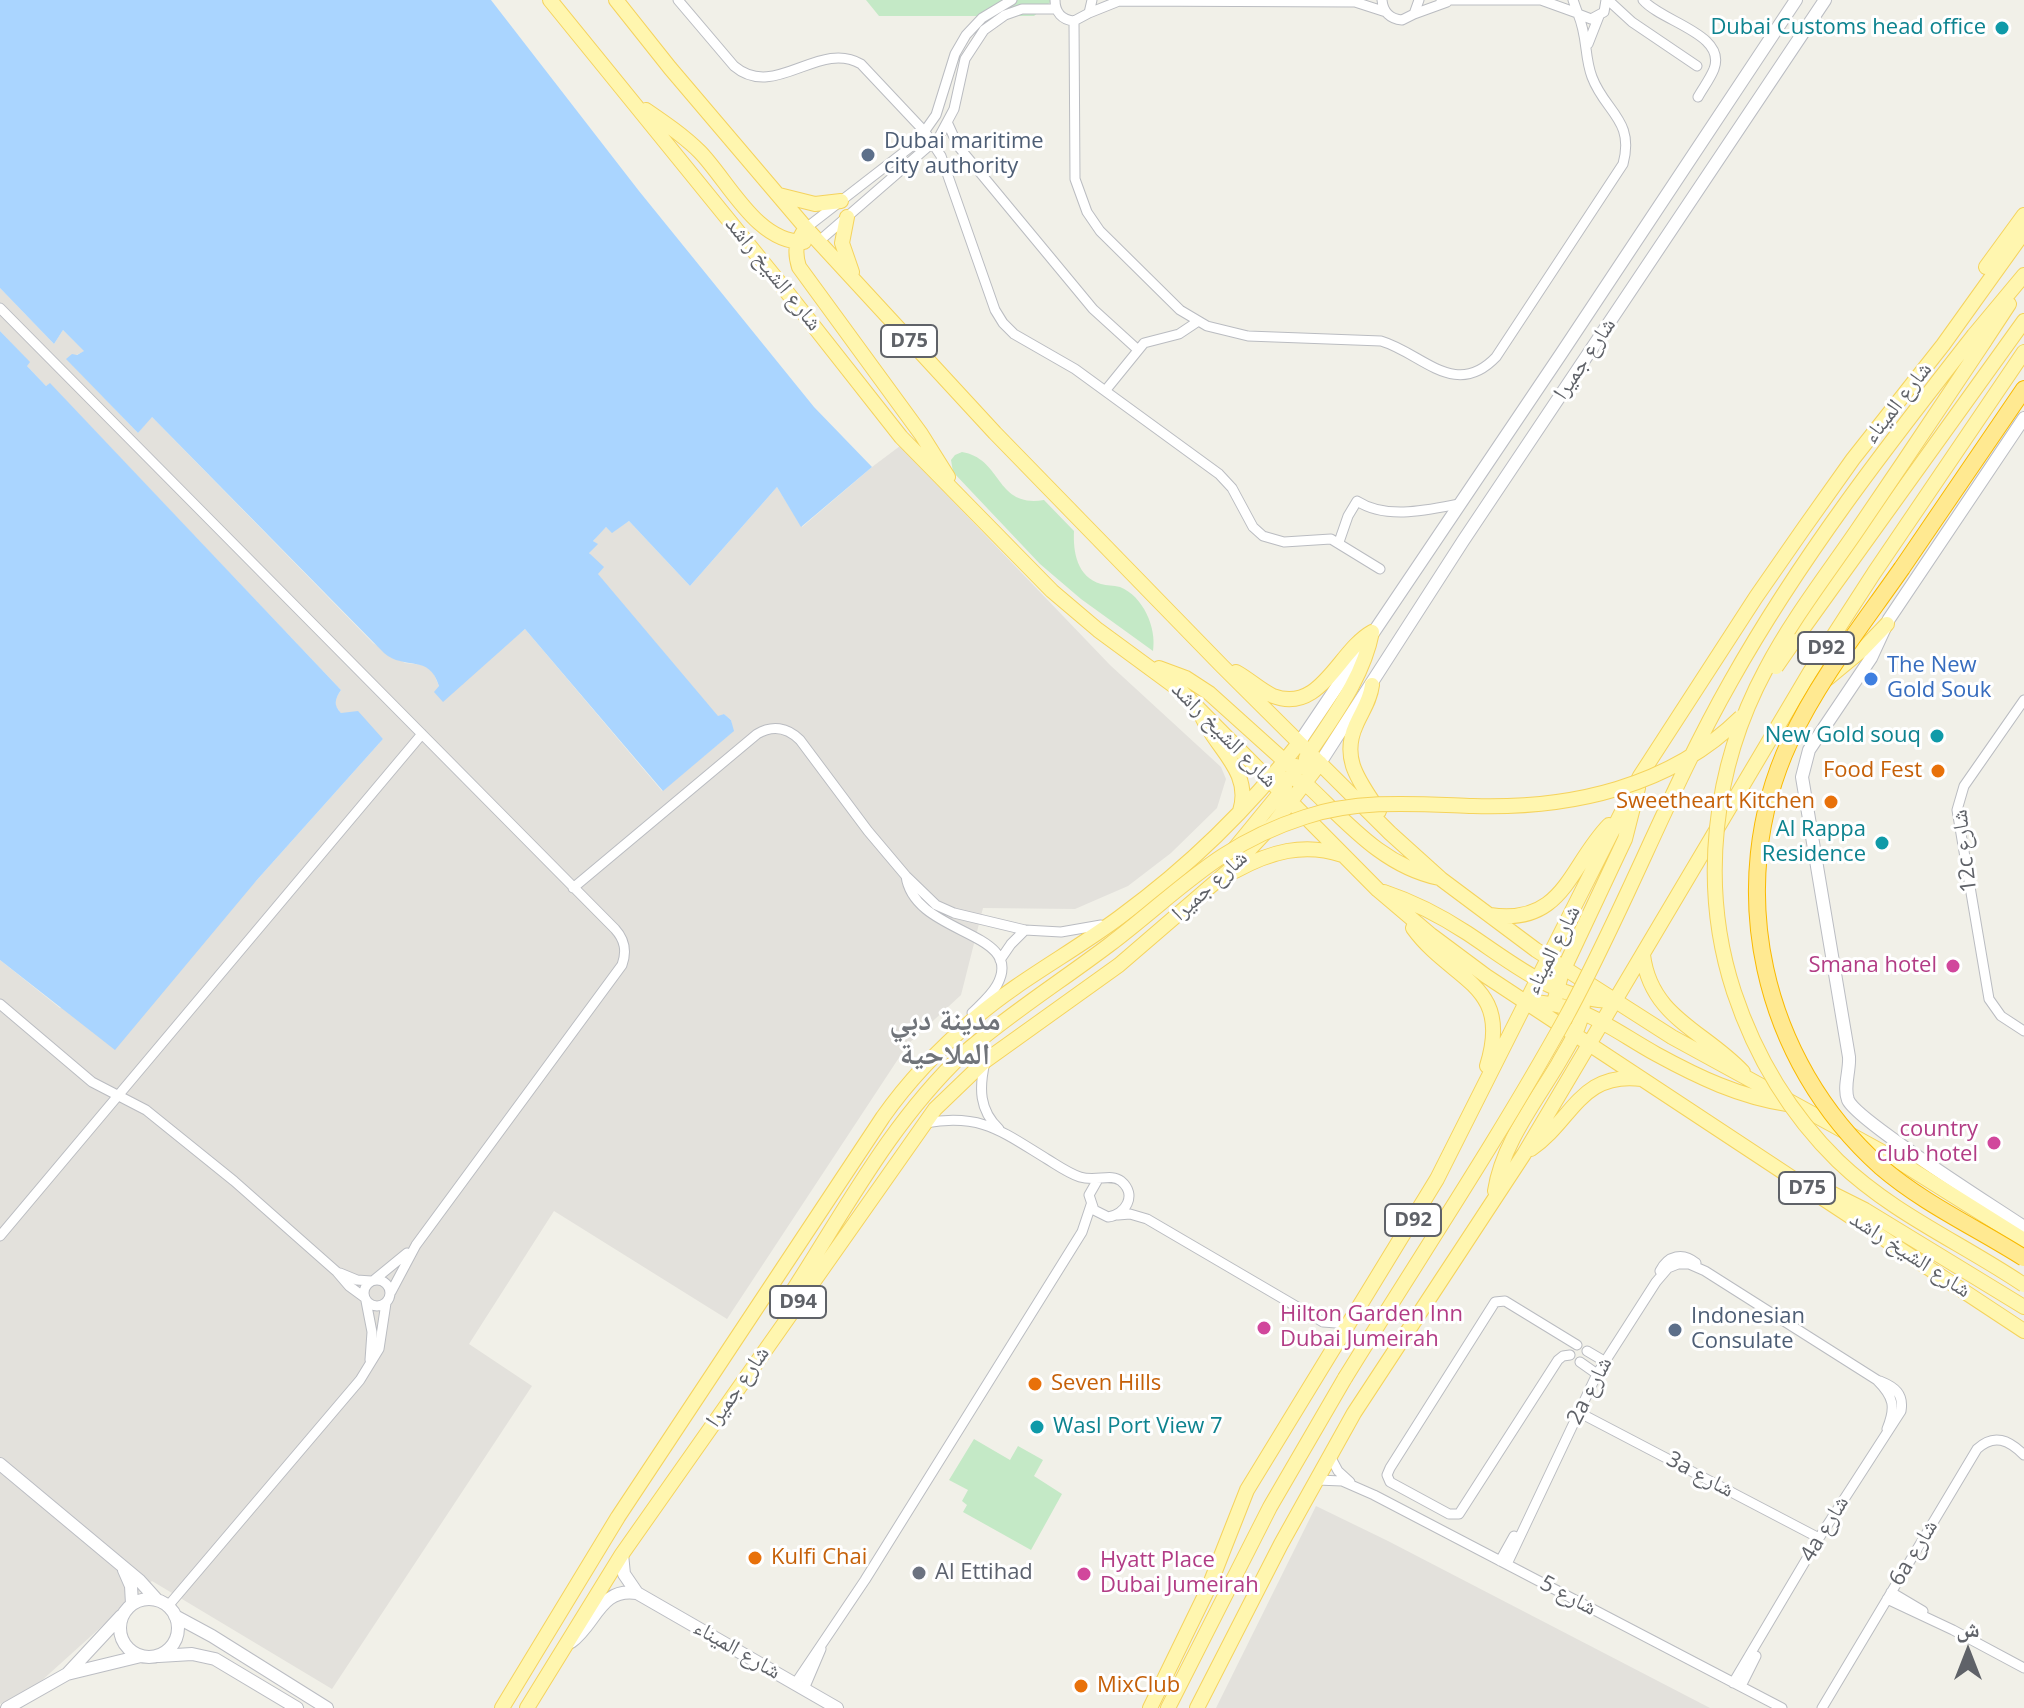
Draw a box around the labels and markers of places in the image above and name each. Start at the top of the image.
place label: Dubai Customs head office [1710,15,1986,41]
marker: Dubai Customs head office [1993,19,2011,37]
place label: Dubai maritime city authority [884,129,1044,180]
marker: Dubai maritime city authority [859,146,877,164]
place label: The New Gold Souk [1887,653,1991,704]
marker: The New Gold Souk [1862,670,1880,688]
place label: New Gold souq [1765,723,1921,749]
marker: New Gold souq [1928,727,1946,745]
place label: Food Fest [1823,758,1922,784]
marker: Food Fest [1929,762,1947,780]
place label: Sweetheart Kitchen [1616,789,1815,815]
marker: Sweetheart Kitchen [1822,793,1840,811]
place label: Al Rappa Residence [1762,817,1866,868]
marker: Al Rappa Residence [1873,834,1891,852]
place label: Smana hotel [1808,953,1937,979]
marker: Smana hotel [1944,957,1962,975]
place label: country club hotel [1877,1117,1978,1168]
marker: country club hotel [1985,1134,2003,1152]
place label: Hilton Garden Inn Dubai Jumeirah [1280,1302,1463,1354]
place label: Indonesian Consulate [1691,1304,1805,1356]
marker: Hilton Garden Inn Dubai Jumeirah [1255,1319,1273,1337]
marker: Indonesian Consulate [1666,1321,1684,1339]
place label: Seven Hills [1051,1371,1161,1397]
marker: Seven Hills [1026,1375,1044,1393]
place label: Wasl Port View 7 [1053,1414,1223,1440]
marker: Wasl Port View 7 [1028,1418,1046,1436]
place label: Kulfi Chai [771,1545,867,1571]
place label: Hyatt Place Dubai Jumeirah [1100,1548,1259,1600]
marker: Kulfi Chai [746,1549,764,1567]
place label: Al Ettihad [935,1560,1033,1586]
marker: Al Ettihad [910,1564,928,1582]
marker: Hyatt Place Dubai Jumeirah [1075,1565,1093,1583]
place label: MixClub [1097,1673,1180,1699]
marker: MixClub [1072,1677,1090,1695]

